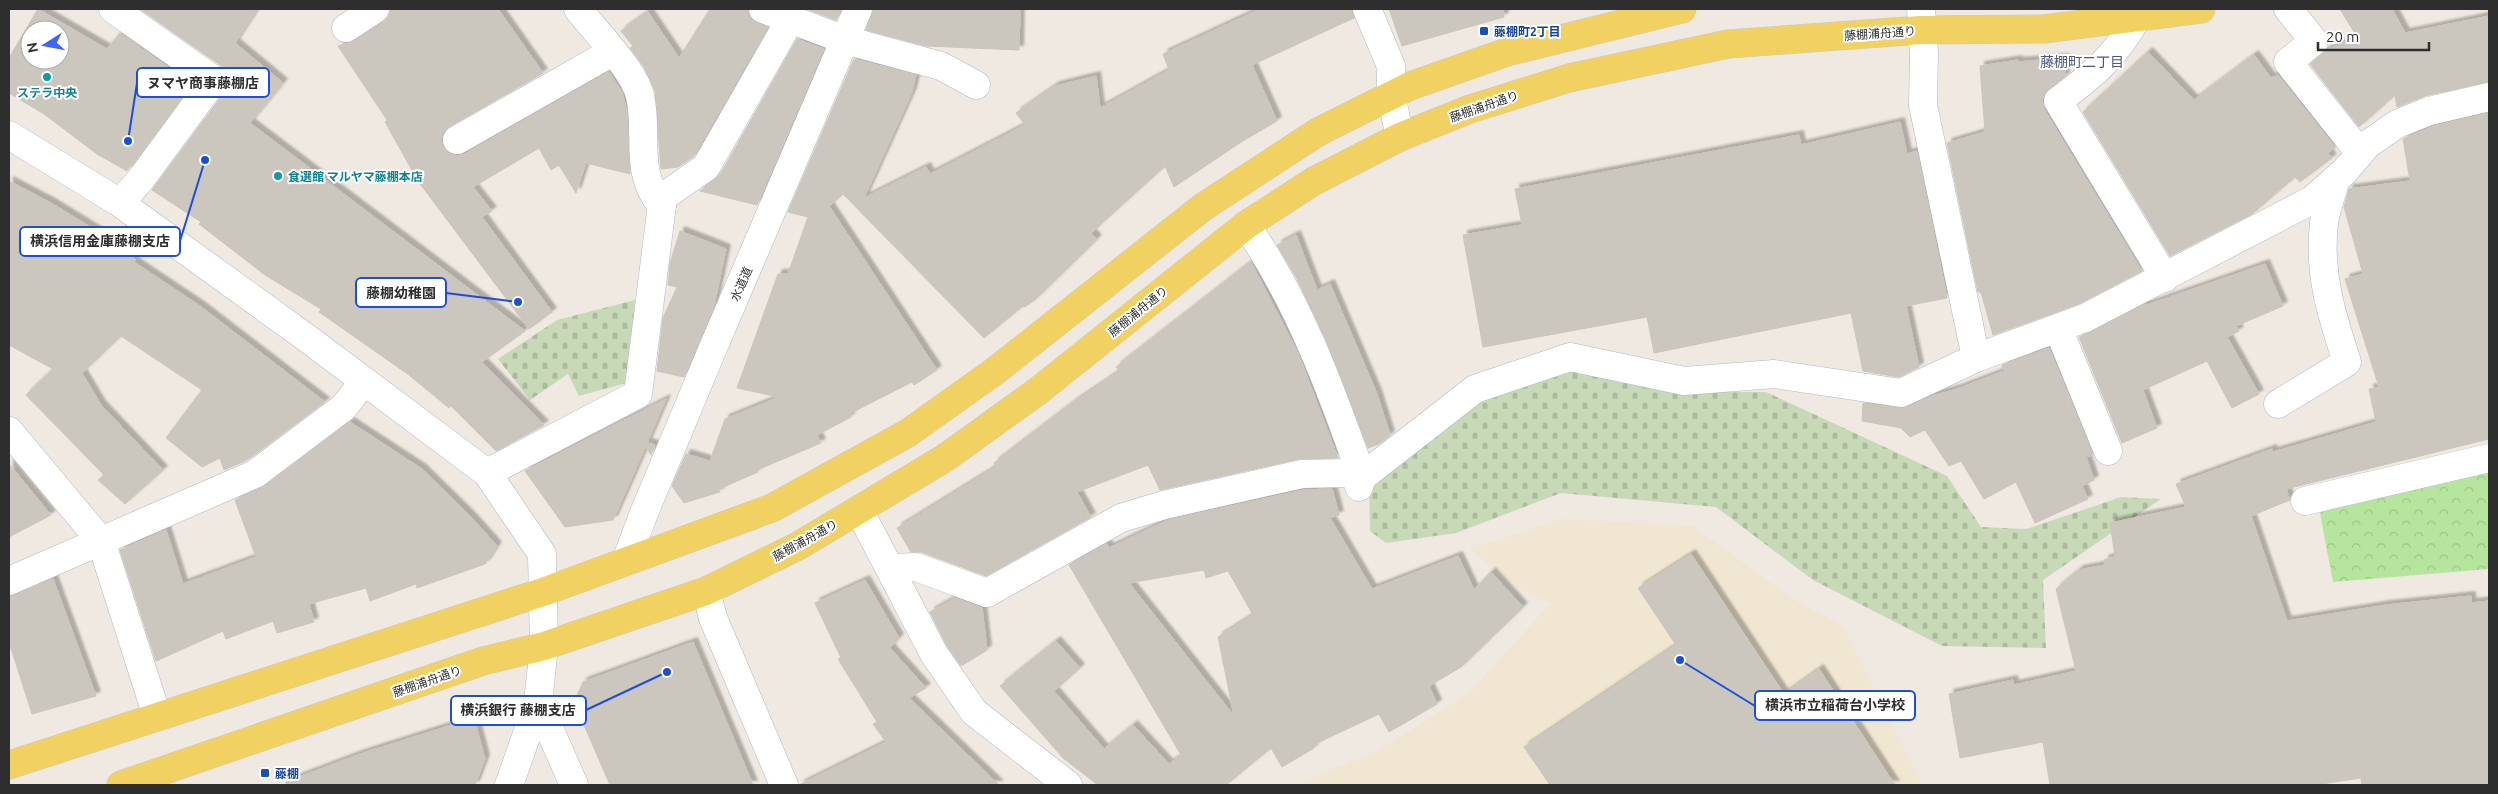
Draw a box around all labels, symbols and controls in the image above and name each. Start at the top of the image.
north arrow [20,20,70,70]
scale bar [2318,20,2429,52]
street label: 藤棚浦舟通り [1844,24,1916,42]
marker: 藤棚町2丁目 [1478,25,1490,37]
place label: 藤棚町2丁目 [1494,25,1561,38]
text: 20 m [2326,28,2359,45]
text: N [23,41,41,54]
district label: 藤棚町二丁目 [2040,54,2124,70]
callout: ヌマヤ商事藤棚店 [137,68,269,97]
marker: ステラ中央 [41,71,53,83]
text: ヌマヤ商事藤棚店 [147,75,259,91]
place label: ステラ中央 [17,86,77,99]
street label: 藤棚浦舟通り [1448,88,1520,124]
marker: 食選館 マルヤマ藤棚本店 [272,170,284,182]
place label: 食選館 マルヤマ藤棚本店 [288,170,423,183]
callout: 横浜信用金庫藤棚支店 [20,227,180,256]
text: 横浜信用金庫藤棚支店 [30,233,170,249]
street label: 水道道 [728,265,754,303]
callout: 藤棚幼稚園 [356,278,446,307]
street label: 藤棚浦舟通り [1106,283,1170,339]
text: 藤棚幼稚園 [366,285,436,301]
street label: 藤棚浦舟通り [770,517,840,563]
street label: 藤棚浦舟通り [391,663,463,699]
callout: 横浜市立稲荷台小学校 [1755,691,1915,720]
callout: 横浜銀行 藤棚支店 [451,696,586,725]
text: 横浜市立稲荷台小学校 [1765,697,1905,713]
text: 横浜銀行 藤棚支店 [460,702,576,718]
marker: 藤棚 [259,767,271,779]
place label: 藤棚 [275,767,299,780]

